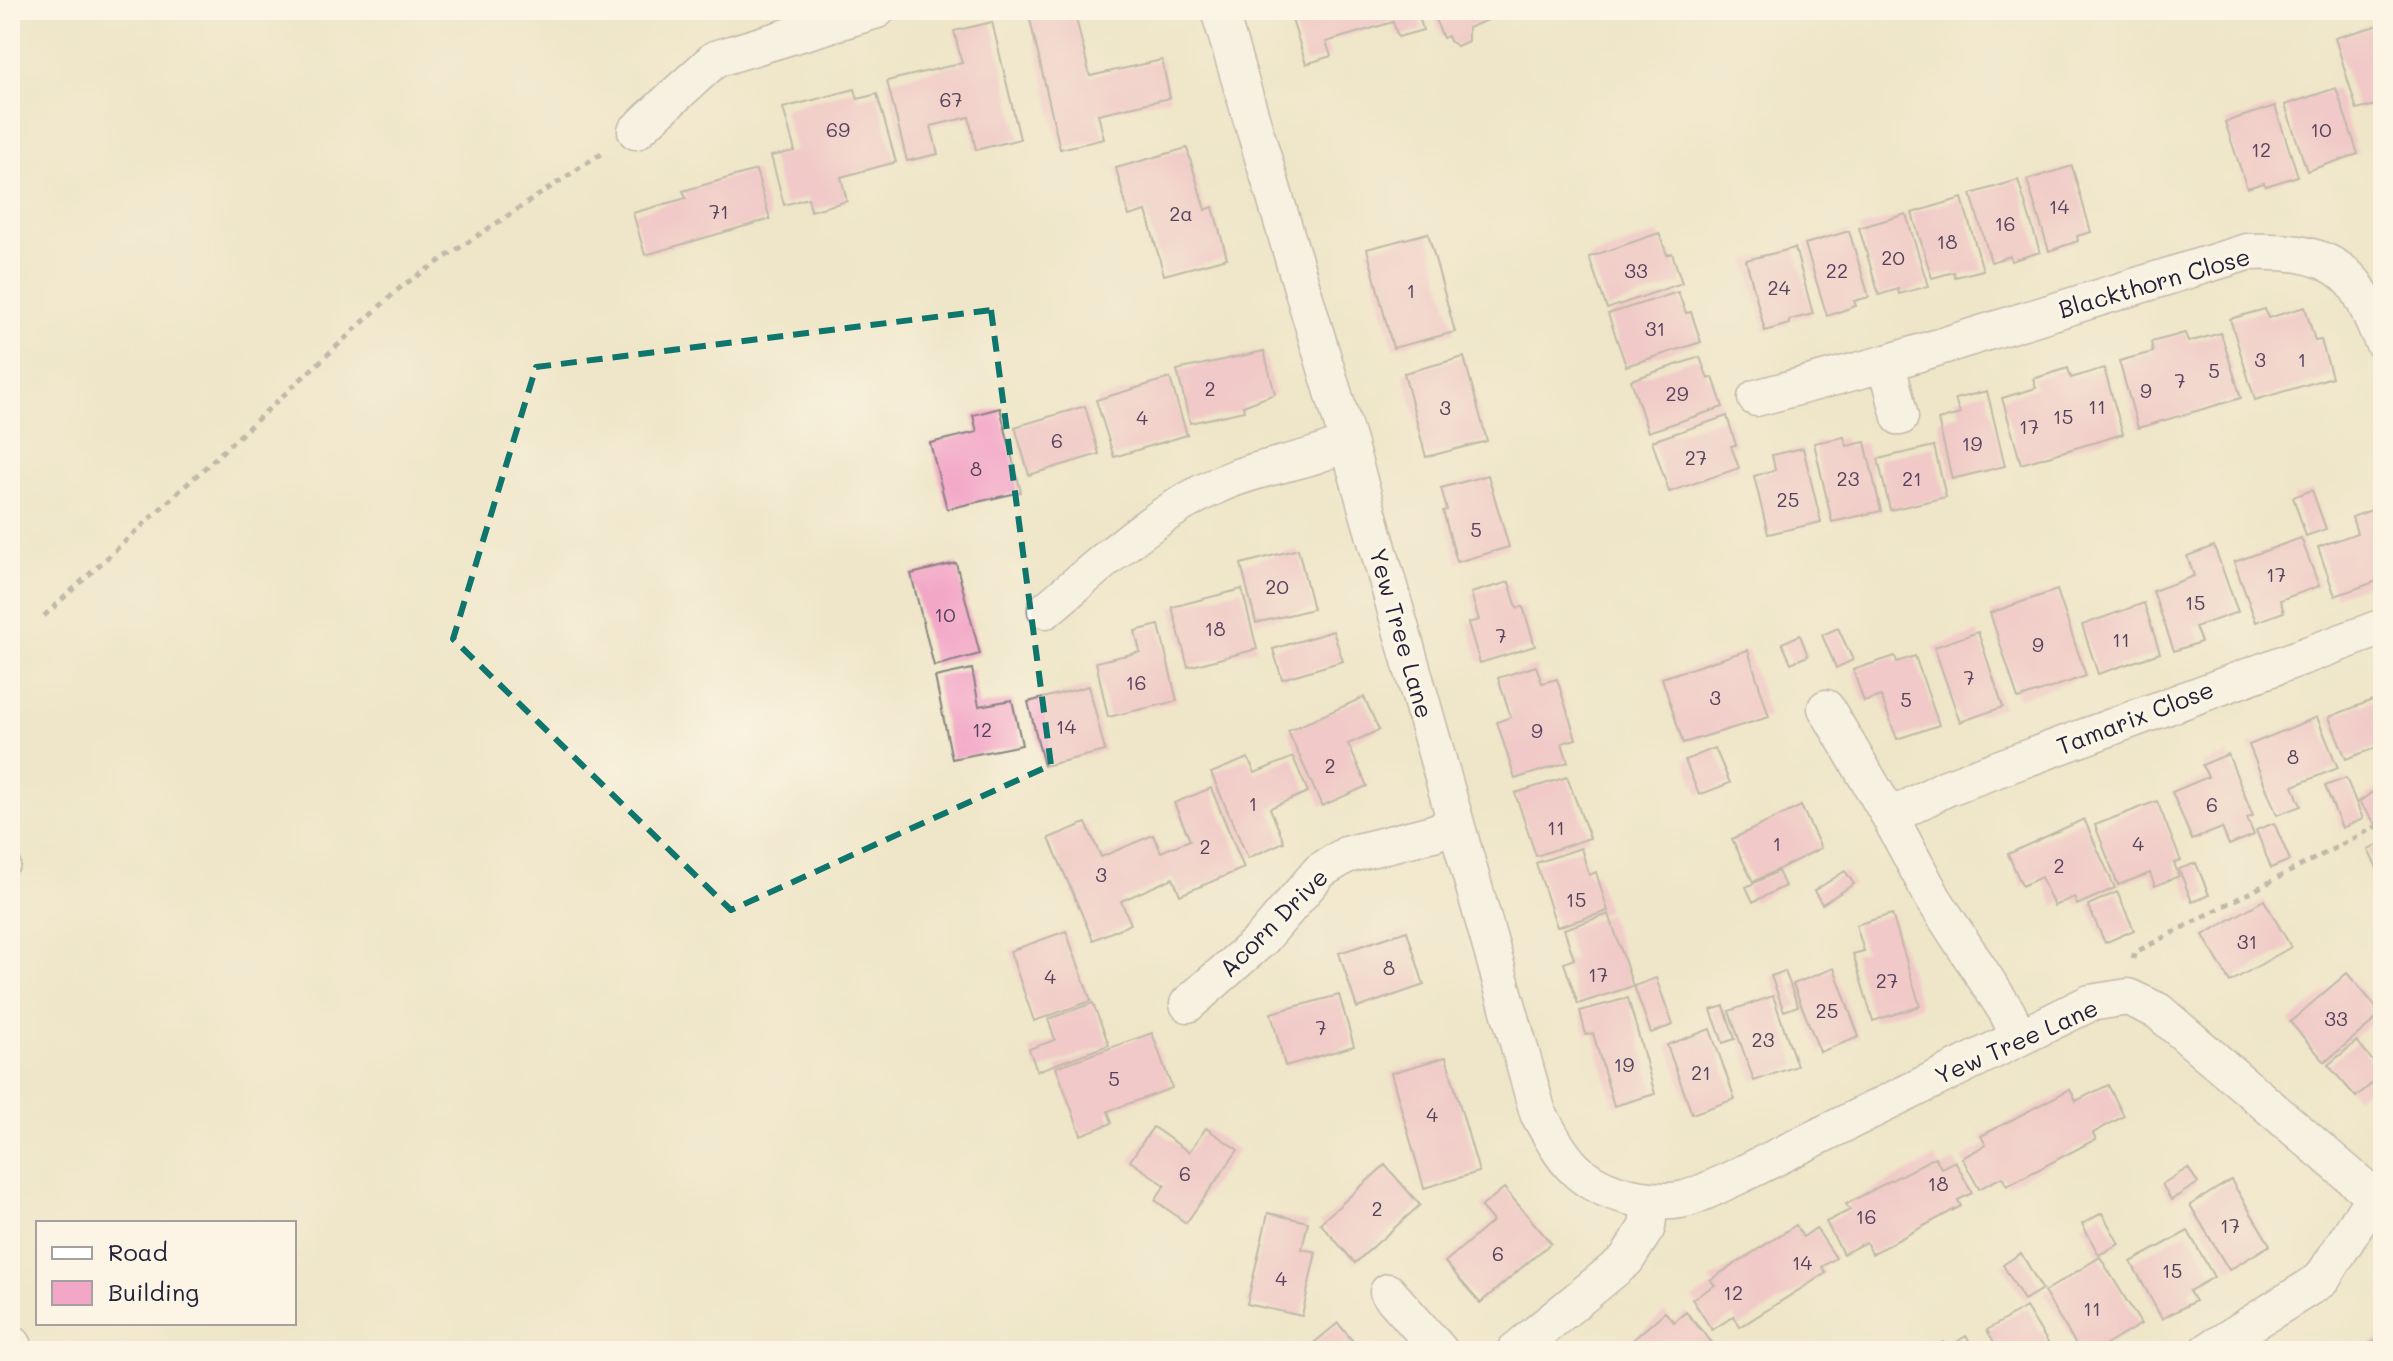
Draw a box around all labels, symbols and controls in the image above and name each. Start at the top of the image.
house number: 67 [939,86,963,112]
house number: 69 [826,116,850,142]
house number: 10 [2310,116,2332,142]
house number: 12 [2251,136,2271,162]
house number: 14 [2049,193,2070,219]
house number: 71 [709,198,729,224]
house number: 2a [1169,200,1193,226]
house number: 16 [1994,210,2016,236]
house number: 18 [1936,228,1958,254]
street label: Blackthorn Close [2055,240,2253,324]
house number: 20 [1881,244,1905,270]
house number: 33 [1624,257,1648,283]
house number: 22 [1826,257,1848,283]
house number: 24 [1768,274,1791,300]
house number: 1 [1407,277,1415,303]
house number: 31 [1645,315,1665,341]
house number: 3 [2254,346,2266,372]
house number: 1 [2298,346,2306,372]
house number: 5 [2208,357,2220,383]
house number: 7 [2174,367,2186,393]
house number: 2 [1204,375,1216,401]
house number: 9 [2140,377,2152,403]
house number: 29 [1666,380,1689,406]
house number: 11 [2088,393,2106,419]
house number: 3 [1439,394,1451,420]
house number: 15 [2053,403,2073,429]
house number: 4 [1136,404,1148,430]
house number: 17 [2019,413,2039,439]
house number: 6 [1051,427,1063,453]
house number: 19 [1962,430,1983,456]
house number: 27 [1685,444,1707,470]
house number: 8 [970,455,982,481]
house number: 23 [1837,465,1859,491]
house number: 21 [1902,465,1922,491]
house number: 25 [1777,486,1799,512]
house number: 5 [1470,516,1482,542]
street label: Yew Tree Lane [1363,544,1441,722]
house number: 17 [2266,561,2286,587]
house number: 20 [1265,573,1289,599]
house number: 15 [2185,589,2205,615]
house number: 10 [934,601,956,627]
house number: 18 [1204,615,1226,641]
house number: 7 [1495,622,1507,648]
house number: 11 [2112,626,2130,652]
house number: 9 [2032,631,2044,657]
house number: 7 [1963,664,1975,690]
house number: 16 [1125,669,1147,695]
street label: Tamarix Close [2052,673,2218,761]
house number: 3 [1709,684,1721,710]
house number: 5 [1900,686,1912,712]
house number: 14 [1056,713,1077,739]
house number: 12 [972,716,992,742]
house number: 9 [1531,717,1543,743]
house number: 8 [2287,743,2299,769]
house number: 2 [1324,752,1336,778]
house number: 1 [1249,790,1257,816]
house number: 6 [2206,791,2218,817]
house number: 11 [1547,814,1565,840]
house number: 1 [1773,830,1781,856]
house number: 4 [2132,830,2144,856]
house number: 2 [1199,833,1211,859]
house number: 2 [2053,852,2065,878]
house number: 3 [1095,861,1107,887]
street label: Acorn Drive [1212,861,1334,983]
house number: 15 [1566,886,1586,912]
house number: 31 [2237,928,2257,954]
house number: 8 [1383,954,1395,980]
house number: 17 [1588,961,1608,987]
house number: 4 [1044,963,1056,989]
house number: 27 [1876,967,1898,993]
street label: Yew Tree Lane [1930,991,2102,1091]
house number: 25 [1816,997,1838,1023]
house number: 33 [2324,1005,2348,1031]
house number: 7 [1315,1014,1327,1040]
house number: 23 [1752,1026,1774,1052]
house number: 19 [1614,1051,1635,1077]
house number: 21 [1691,1059,1711,1085]
house number: 5 [1108,1065,1120,1091]
house number: 4 [1426,1101,1438,1127]
house number: 6 [1179,1160,1191,1186]
house number: 18 [1927,1170,1949,1196]
house number: 2 [1371,1195,1383,1221]
house number: 16 [1855,1203,1877,1229]
house number: 17 [2220,1212,2240,1238]
legend [36,1221,296,1325]
text: Road [108,1236,168,1267]
house number: 6 [1492,1240,1504,1266]
house number: 14 [1792,1249,1813,1275]
house number: 15 [2162,1257,2182,1283]
house number: 4 [1275,1265,1287,1291]
text: Building [108,1276,199,1307]
house number: 12 [1723,1279,1743,1305]
house number: 11 [2083,1295,2101,1321]

